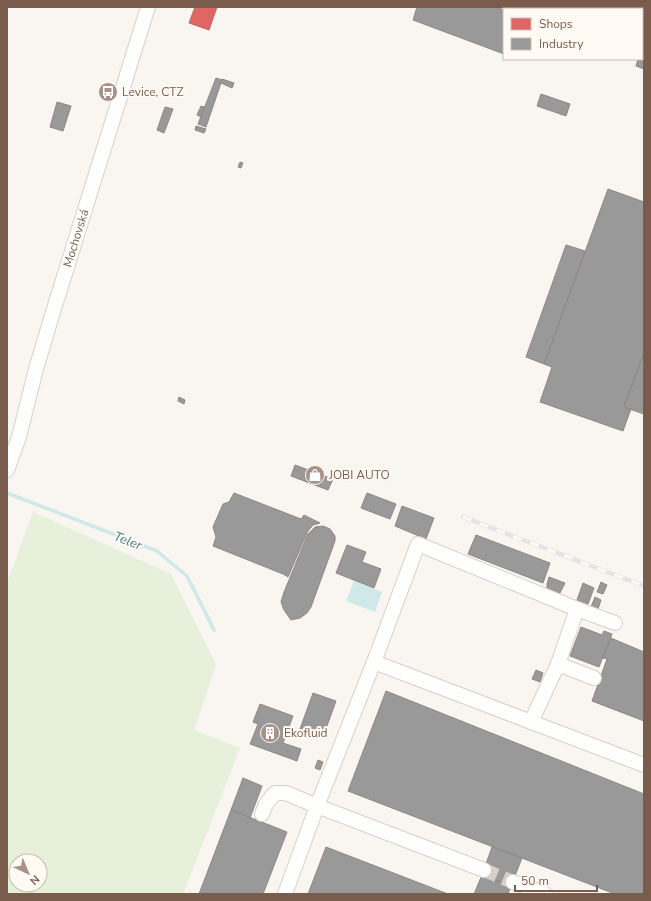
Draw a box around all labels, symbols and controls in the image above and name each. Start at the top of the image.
legend [503,8,643,60]
text: Shops [539,16,573,32]
text: Industry [539,36,584,52]
bus stop icon: Levice, CTZ [97,81,119,103]
place label: Levice, CTZ [122,84,184,100]
street label: Mochovská [59,207,93,269]
shop icon: JOBI AUTO [304,464,326,486]
place label: JOBI AUTO [328,467,390,483]
water label: Teler [111,527,145,555]
building icon: Ekofluid [259,722,281,744]
place label: Ekofluid [284,725,328,741]
north arrow [8,853,48,893]
scale bar [515,867,597,893]
text: N [26,872,43,888]
text: 50 m [521,873,549,889]

